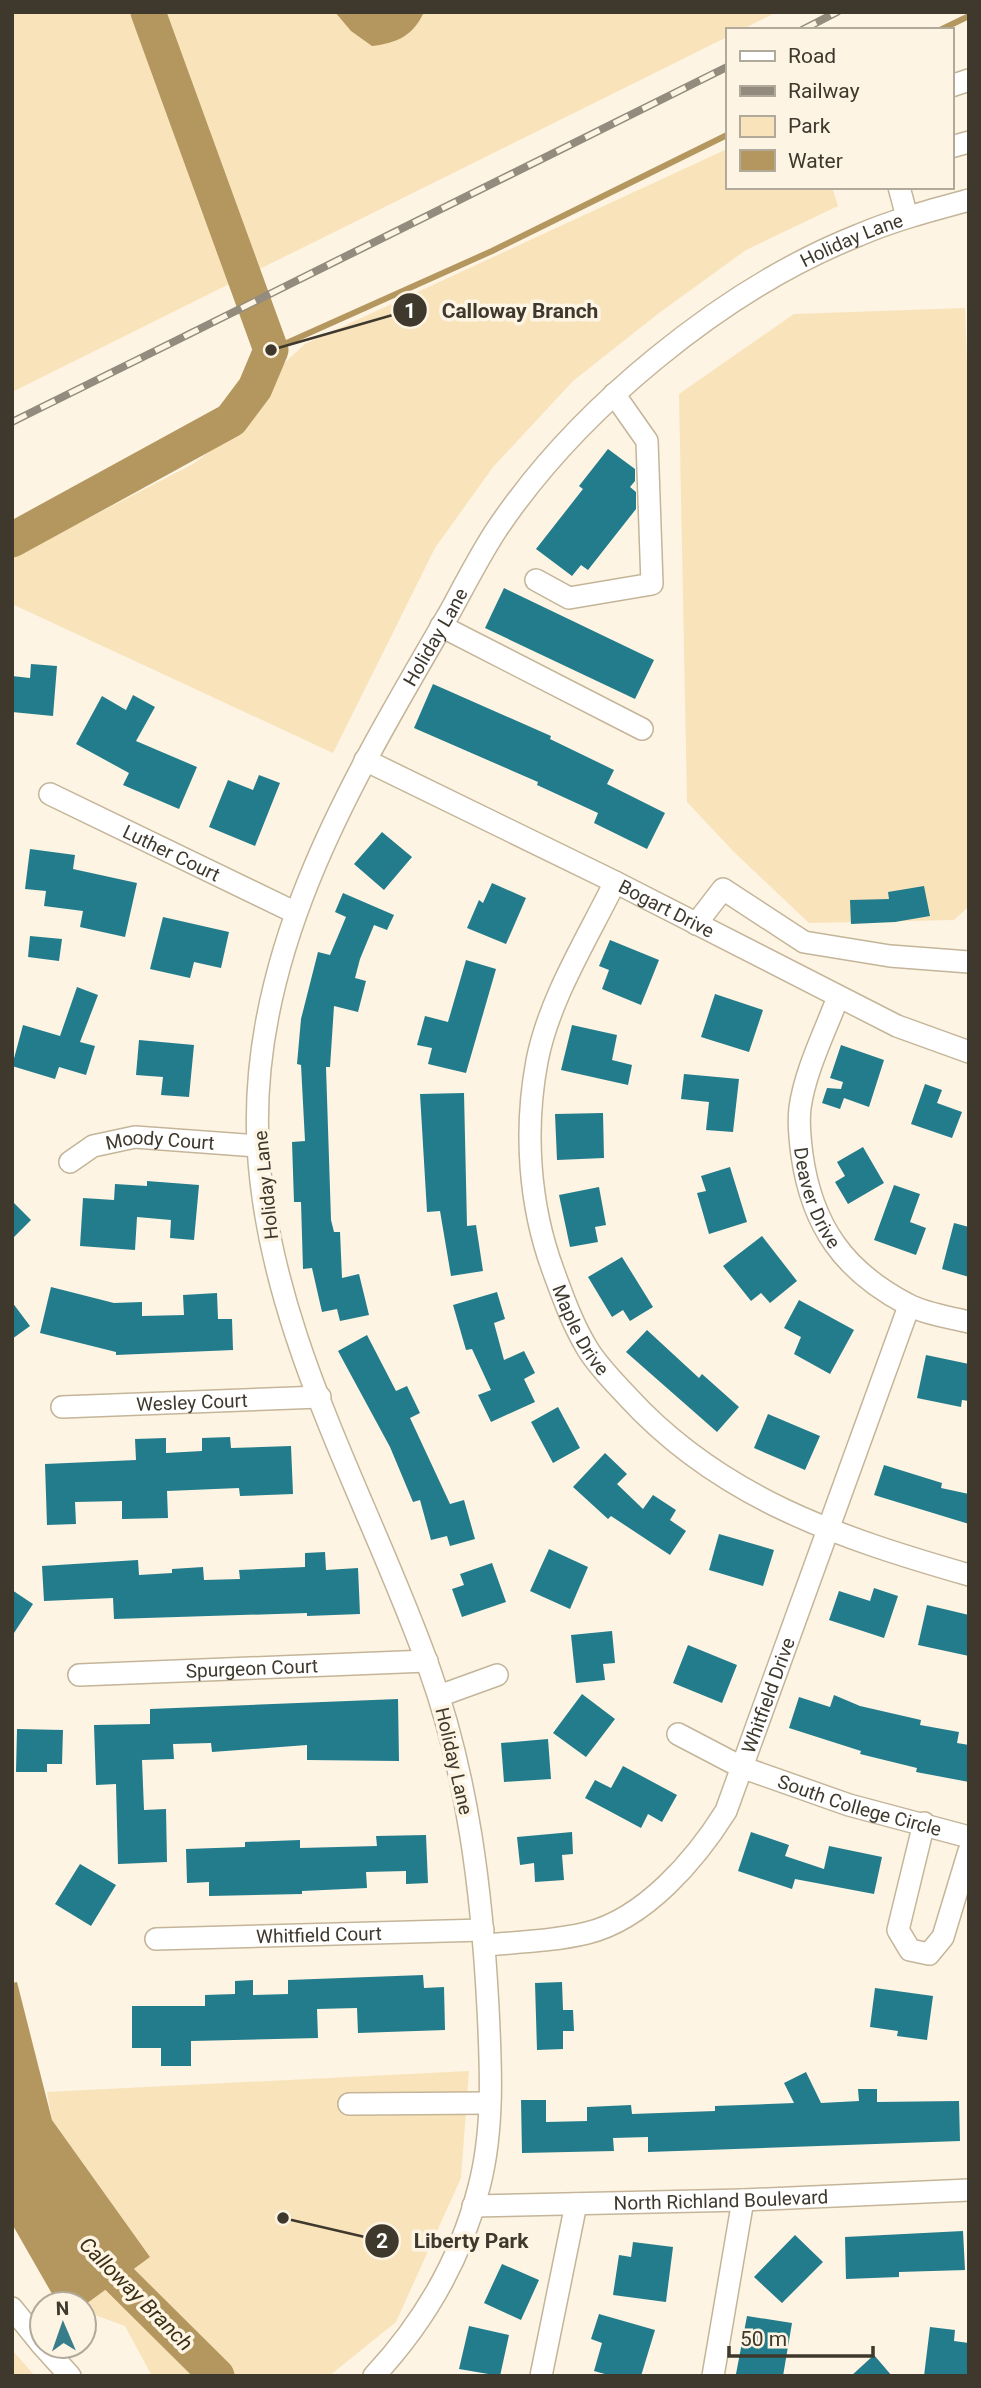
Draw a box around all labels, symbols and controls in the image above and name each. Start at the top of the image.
legend [726,28,953,189]
text: Road [788,44,836,68]
text: Railway [788,79,860,103]
text: Park [788,114,831,138]
text: Water [788,149,843,173]
street label: Holiday Lane [796,208,906,272]
callout: Calloway Branch [393,289,613,331]
text: 1 [404,299,416,323]
text: Calloway Branch [442,299,598,323]
street label: Holiday Lane [398,584,472,690]
street label: Luther Court [119,820,224,886]
street label: Bogart Drive [615,874,718,942]
street label: Moody Court [104,1125,215,1154]
street label: Holiday Lane [249,1129,283,1241]
street label: Deaver Drive [790,1146,846,1253]
street label: Maple Drive [548,1281,614,1380]
street label: Wesley Court [136,1388,248,1416]
street label: Whitfield Drive [736,1634,799,1756]
street label: Spurgeon Court [185,1654,318,1682]
street label: Holiday Lane [430,1705,478,1817]
street label: South College Circle [775,1769,944,1841]
street label: Whitfield Court [256,1921,382,1948]
street label: North Richland Boulevard [613,2185,829,2214]
callout: Liberty Park [365,2220,543,2262]
text: 2 [376,2229,388,2253]
text: Liberty Park [414,2229,529,2253]
water label: Calloway Branch [74,2232,198,2356]
north arrow [28,2290,98,2360]
text: N [55,2297,70,2320]
scale bar [729,2314,872,2358]
text: 50 m [740,2327,787,2351]

